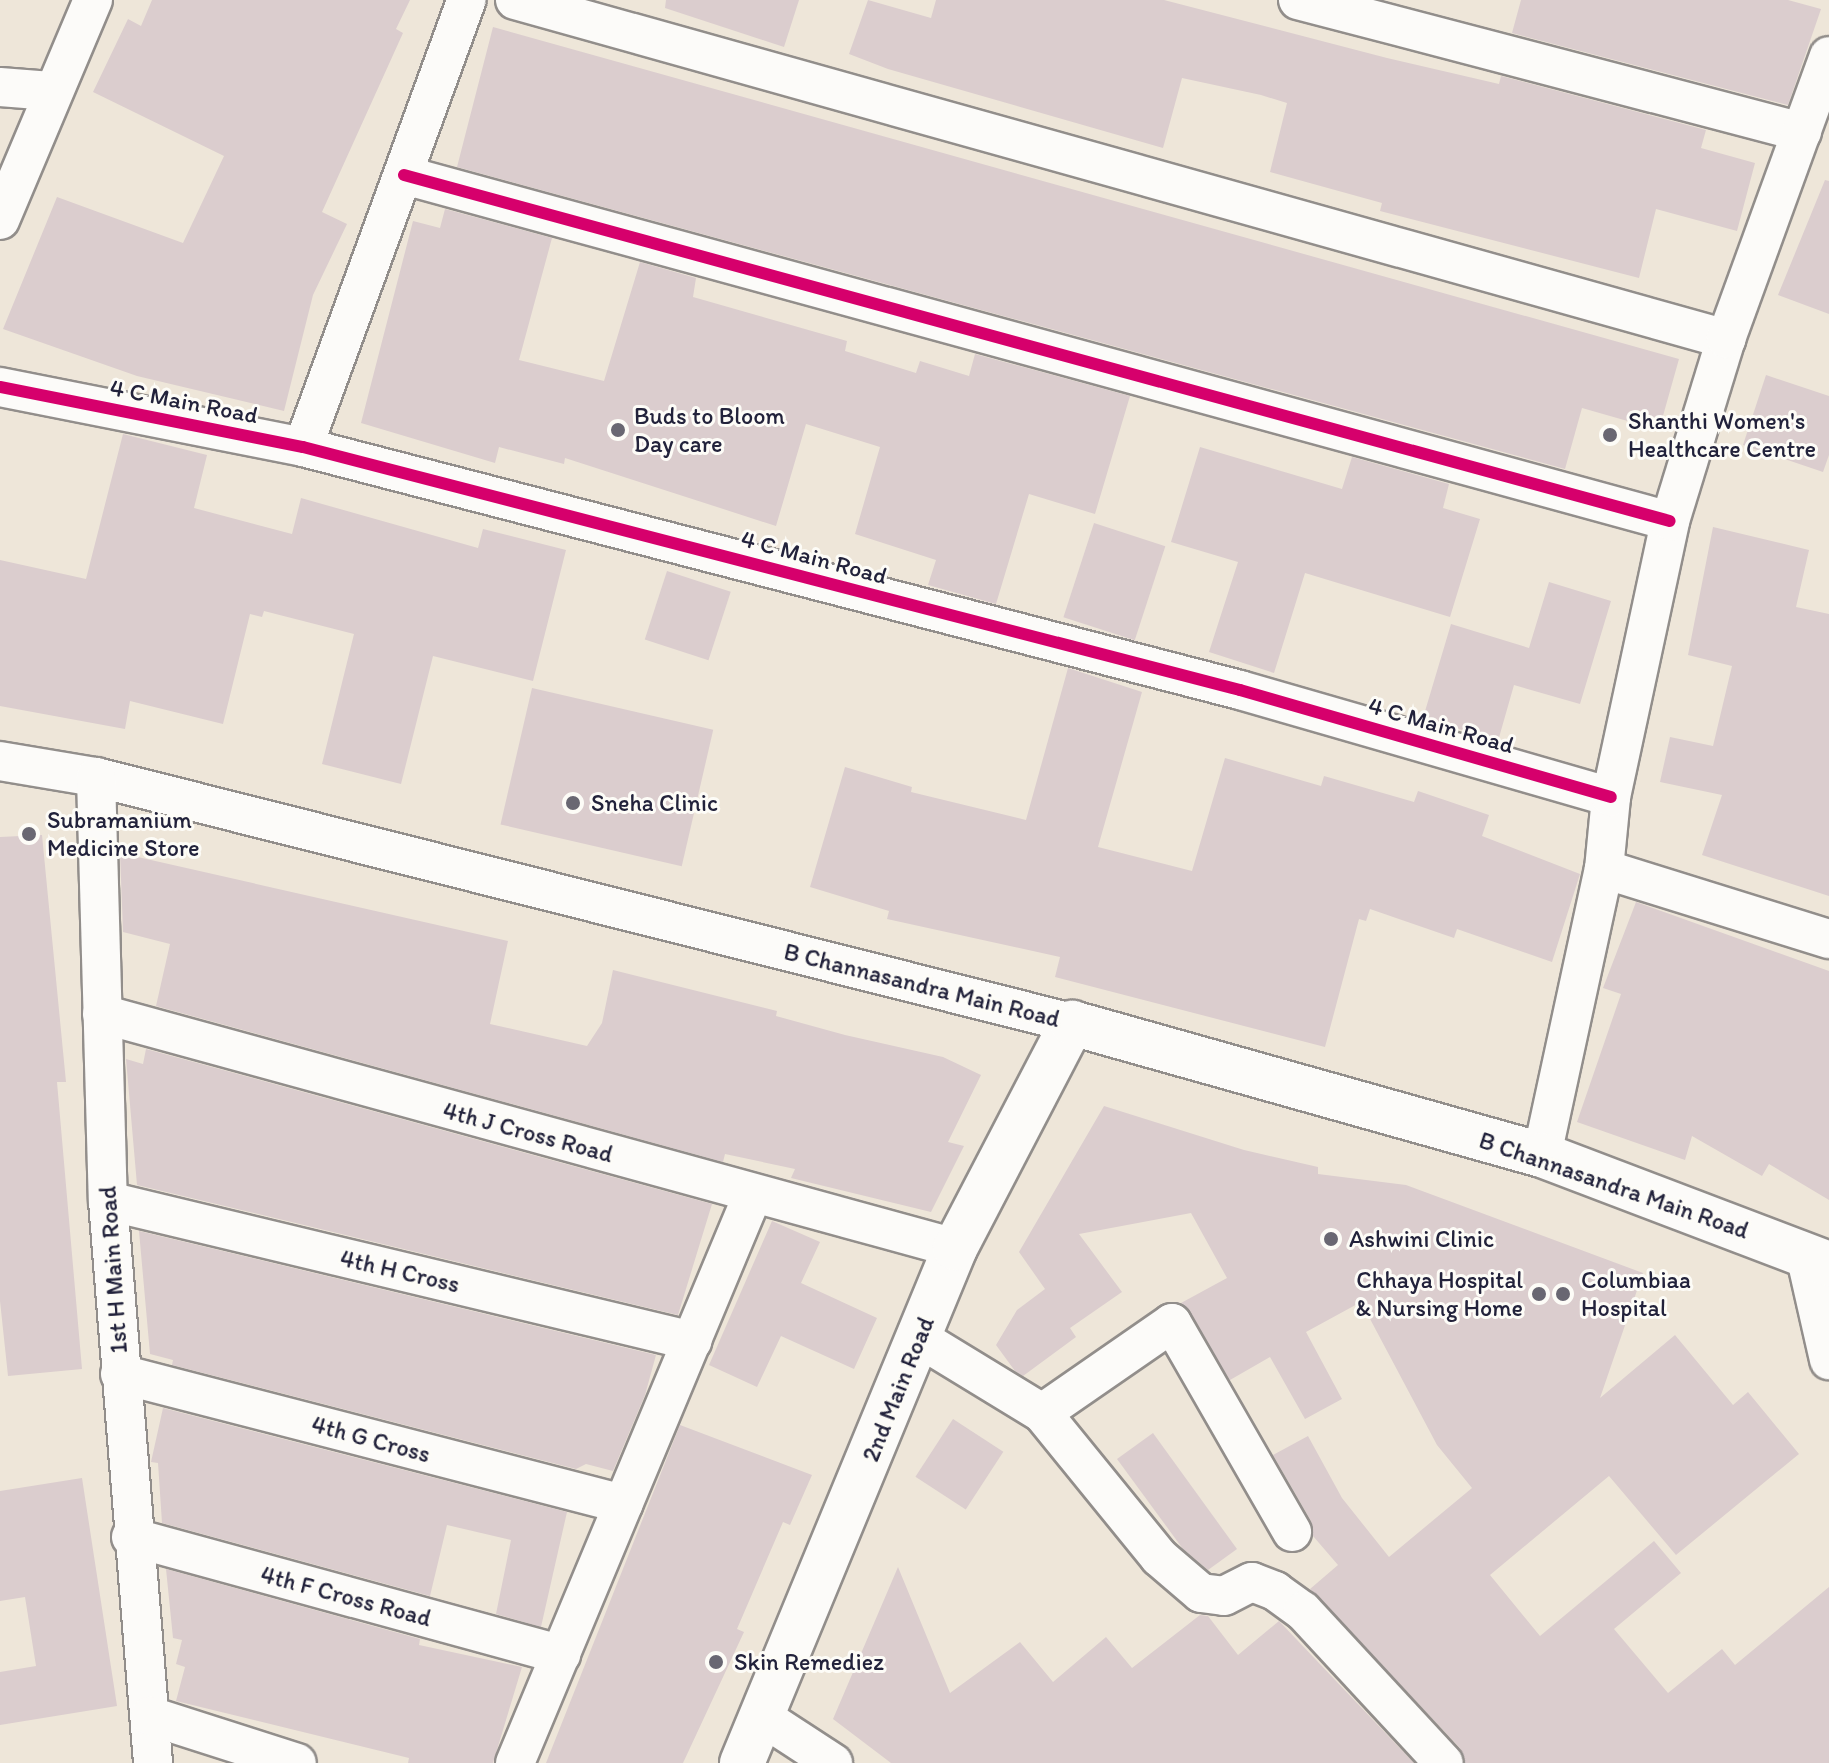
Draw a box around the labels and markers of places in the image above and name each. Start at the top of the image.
place label: Buds to Bloom Day care [634,402,785,458]
place label: Shanthi Women's Healthcare Centre [1628,407,1816,463]
marker: Buds to Bloom Day care [609,421,627,439]
marker: Shanthi Women's Healthcare Centre [1599,424,1621,446]
place label: Sneha Clinic [591,789,718,817]
marker: Sneha Clinic [562,792,584,814]
place label: Subramanium Medicine Store [47,806,199,862]
marker: Subramanium Medicine Store [18,823,40,845]
place label: Ashwini Clinic [1349,1225,1493,1253]
marker: Ashwini Clinic [1320,1228,1342,1250]
place label: Chhaya Hospital & Nursing Home [1354,1266,1523,1322]
place label: Columbiaa Hospital [1581,1266,1691,1322]
marker: Columbiaa Hospital [1552,1283,1574,1305]
marker: Chhaya Hospital & Nursing Home [1530,1285,1548,1303]
place label: Skin Remediez [734,1648,883,1676]
marker: Skin Remediez [705,1651,727,1673]

